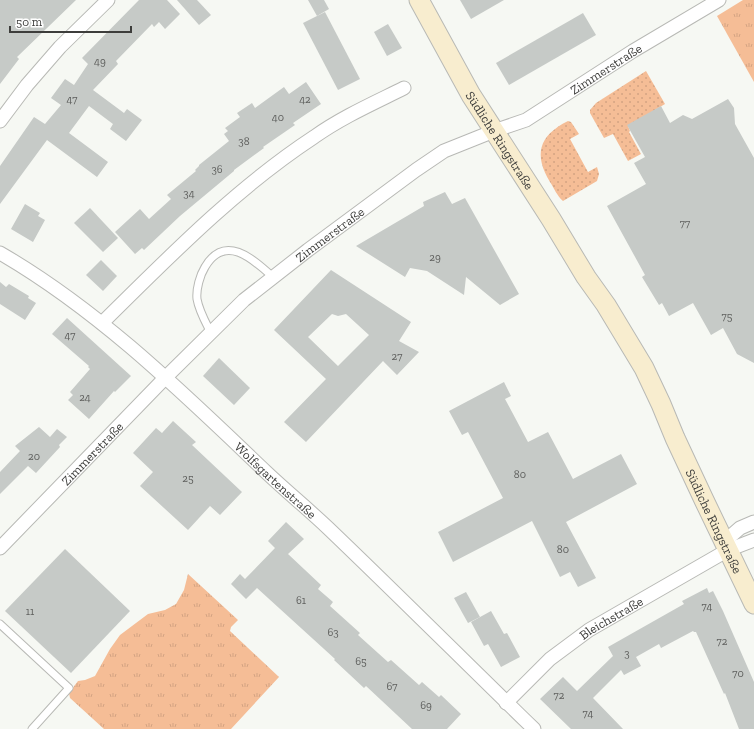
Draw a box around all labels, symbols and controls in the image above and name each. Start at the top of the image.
scale bar [10,8,131,34]
text: 50 m [16,15,43,29]
street label: Zimmerstraße [567,40,644,97]
house number: 49 [94,55,106,68]
street label: Südliche Ringstraße [463,88,537,192]
house number: 47 [67,93,77,106]
house number: 42 [299,93,311,106]
house number: 40 [272,111,284,124]
house number: 38 [238,135,250,148]
house number: 36 [211,163,223,176]
house number: 34 [183,187,195,200]
street label: Zimmerstraße [292,204,367,265]
house number: 77 [680,217,690,230]
house number: 29 [429,251,441,264]
house number: 75 [722,310,733,323]
house number: 47 [65,329,75,342]
house number: 27 [392,350,402,363]
house number: 24 [79,391,91,404]
street label: Zimmerstraße [58,419,126,488]
street label: Wolfsgartenstraße [232,439,320,521]
house number: 20 [28,450,40,463]
street label: Südliche Ringstraße [683,466,746,576]
house number: 80 [514,468,526,481]
house number: 25 [182,472,194,485]
house number: 80 [557,543,569,556]
street label: Bleichstraße [576,593,645,642]
house number: 61 [296,594,307,607]
house number: 74 [702,600,712,613]
house number: 11 [26,605,35,618]
house number: 63 [327,626,339,639]
house number: 72 [717,635,728,648]
house number: 3 [624,647,630,660]
house number: 65 [355,655,367,668]
house number: 70 [732,667,744,680]
house number: 67 [386,680,398,693]
house number: 72 [554,689,565,702]
house number: 69 [420,699,432,712]
house number: 74 [583,707,593,720]

